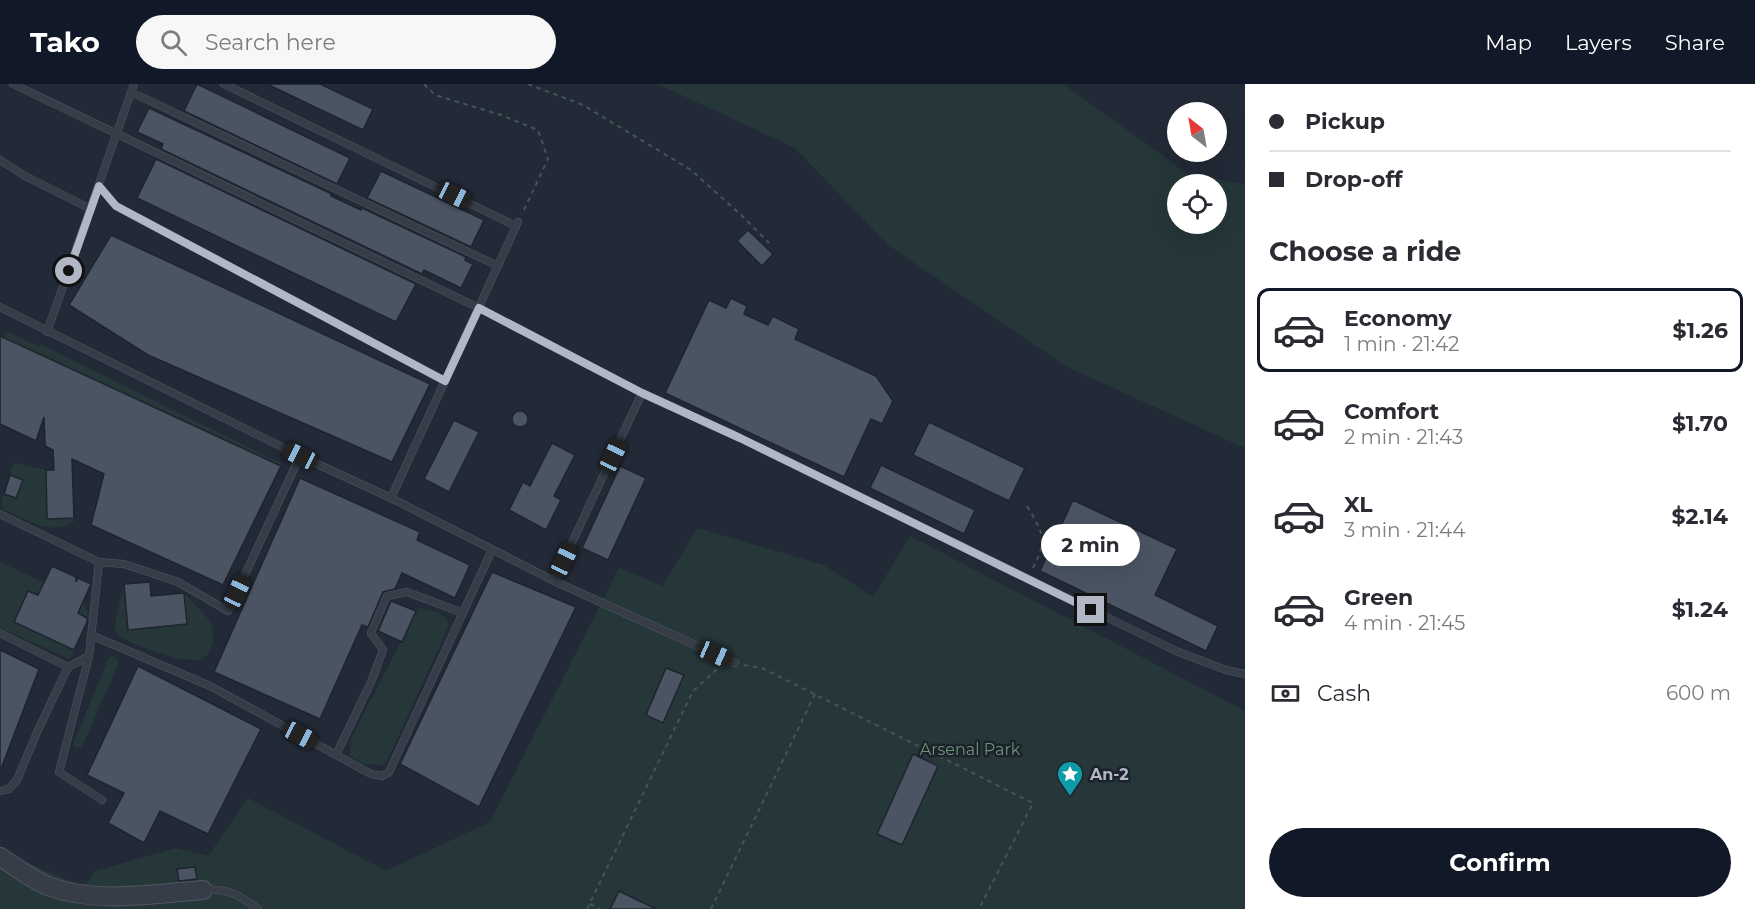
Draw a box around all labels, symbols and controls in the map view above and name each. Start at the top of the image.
search box [136,15,556,69]
text: Tako [30,25,100,59]
icon: search [157,26,190,59]
text: Search here [205,29,336,56]
text: Map [1485,30,1532,55]
text: Layers [1565,30,1632,55]
text: Share [1665,30,1725,55]
north arrow [1167,102,1227,162]
map controls [1167,102,1227,234]
text: Pickup [1305,108,1385,135]
text: Drop-off [1305,166,1403,193]
button: locate [1167,174,1227,234]
car [434,179,474,211]
text: Choose a ride [1269,235,1461,268]
route start [55,257,82,284]
icon: car [1272,303,1326,357]
text: Economy [1344,305,1452,332]
text: $1.26 [1673,317,1728,344]
text: 1 min · 21:42 [1344,332,1459,356]
icon: car [1272,396,1326,450]
text: Comfort [1344,398,1439,425]
text: $1.70 [1672,410,1728,437]
text: 2 min · 21:43 [1344,425,1463,449]
car [597,436,629,476]
car [280,440,320,472]
icon: car [1272,489,1326,543]
text: XL [1344,491,1373,518]
text: $2.14 [1672,503,1728,530]
text: 3 min · 21:44 [1344,518,1465,542]
callout: 2 min [1042,523,1140,565]
text: 2 min [1061,533,1120,557]
car [548,540,580,580]
car [221,572,253,612]
icon: car [1272,582,1326,636]
text: Green [1344,584,1413,611]
route end [1077,596,1104,623]
text: $1.24 [1672,596,1728,623]
text: 4 min · 21:45 [1344,611,1465,635]
car [695,638,735,670]
icon: cash [1269,677,1302,710]
text: Cash [1317,680,1371,707]
text: 600 m [1666,681,1731,705]
car [280,719,320,751]
park label: Arsenal Park [920,740,1021,759]
place icon: An-2 [1055,759,1085,797]
place label: An-2 [1089,765,1129,784]
button: Confirm [1269,828,1731,897]

